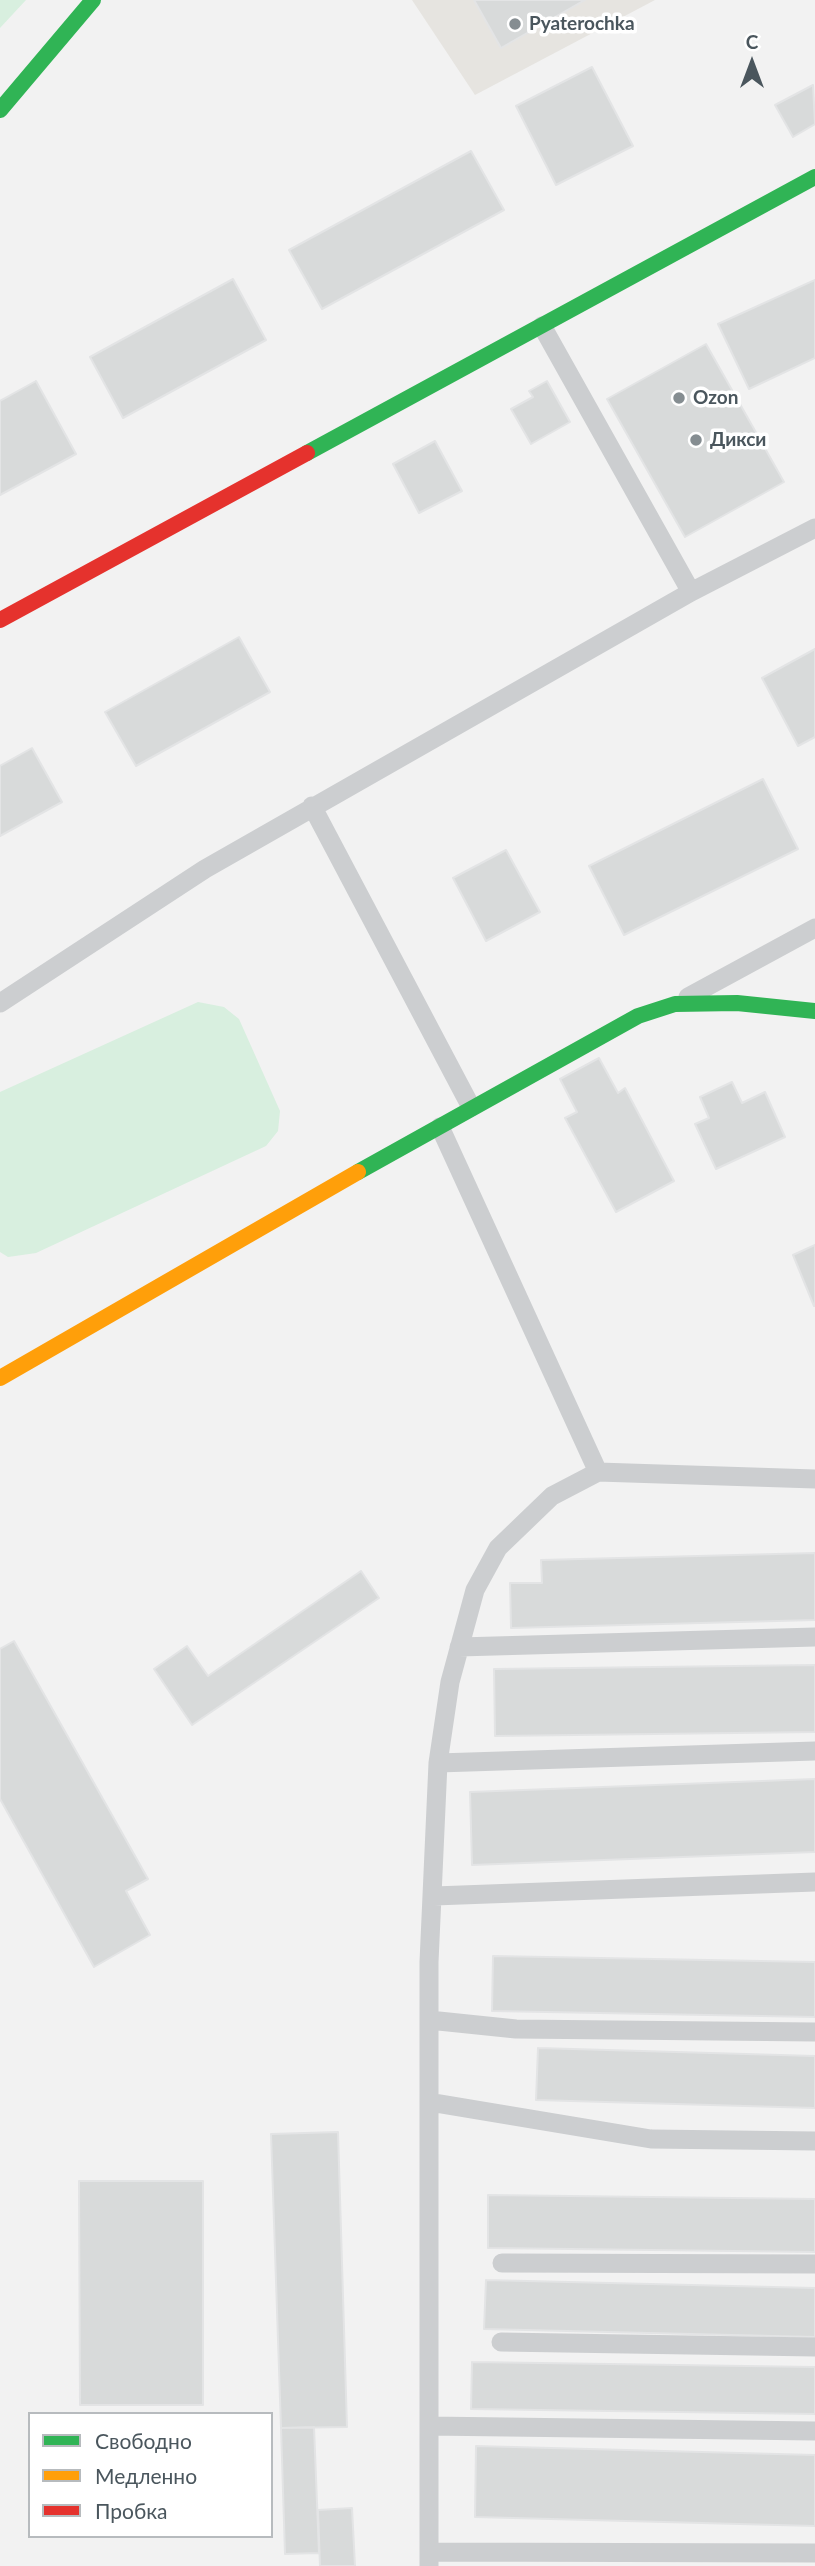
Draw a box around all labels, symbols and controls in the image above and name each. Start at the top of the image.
place label: Pyaterochka [529,13,635,35]
marker: Pyaterochka [507,16,523,32]
north arrow [717,28,787,98]
text: С [746,30,758,53]
place label: Ozon [693,387,738,409]
marker: Ozon [671,390,687,406]
place label: Дикси [710,429,766,451]
marker: Дикси [688,432,704,448]
legend [28,2412,273,2538]
text: Свободно [95,2428,192,2453]
text: Медленно [95,2463,197,2488]
text: Пробка [95,2498,168,2523]

